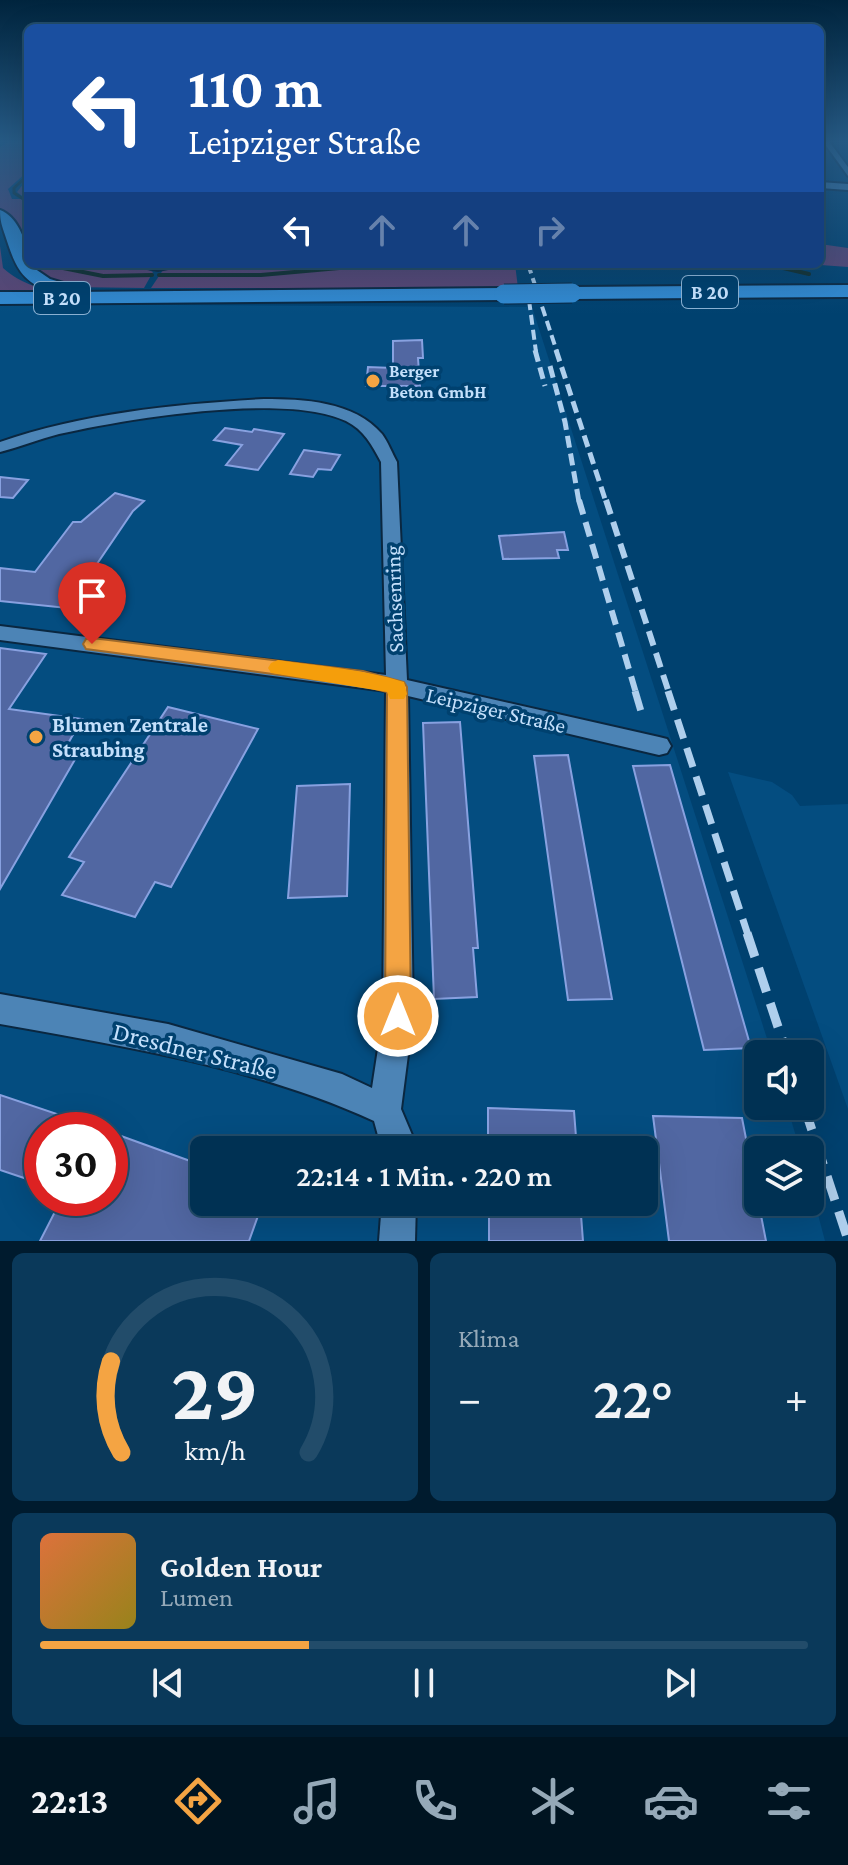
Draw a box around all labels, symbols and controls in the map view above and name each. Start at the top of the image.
icon: left [56,56,160,160]
text: 110 m [188,57,322,119]
text: Leipziger Straße [188,122,421,162]
icon: left [276,208,320,252]
icon: ahead [360,208,404,252]
icon: ahead [444,208,488,252]
icon: right [528,208,572,252]
road number: B 20 [682,276,738,308]
road number: B 20 [34,282,90,314]
place label: Berger Beton GmbH [389,361,486,402]
marker: Berger Beton GmbH [364,372,382,390]
street label: Sachsenring [380,545,408,653]
pin [58,562,126,644]
icon: arrive [70,574,114,618]
street label: Leipziger Straße [424,682,568,738]
place label: Blumen Zentrale Straubing [52,712,208,762]
marker: Blumen Zentrale Straubing [27,728,45,746]
position arrow [356,974,440,1058]
street label: Dresdner Straße [110,1017,280,1085]
map controls [744,1040,824,1216]
button: sound [744,1040,824,1120]
speed limit sign: 30 [24,1112,128,1216]
button: layers [744,1136,824,1216]
text: 22:14 · 1 Min. · 220 m [296,1159,552,1192]
text: Klima [458,1324,520,1353]
text: 29 [171,1344,259,1437]
text: 22° [593,1364,673,1431]
text: − [458,1374,481,1422]
text: + [785,1374,808,1422]
text: km/h [184,1434,246,1466]
text: Golden Hour [160,1550,322,1583]
text: Lumen [160,1583,233,1612]
icon: previous [146,1661,190,1705]
icon: pause [402,1661,446,1705]
icon: next [658,1661,702,1705]
icon: directions [170,1773,226,1829]
icon: music [289,1773,345,1829]
icon: phone [407,1773,463,1829]
icon: climate [525,1773,581,1829]
icon: car [643,1773,699,1829]
icon: filters [761,1773,817,1829]
text: 22:13 [31,1781,108,1821]

